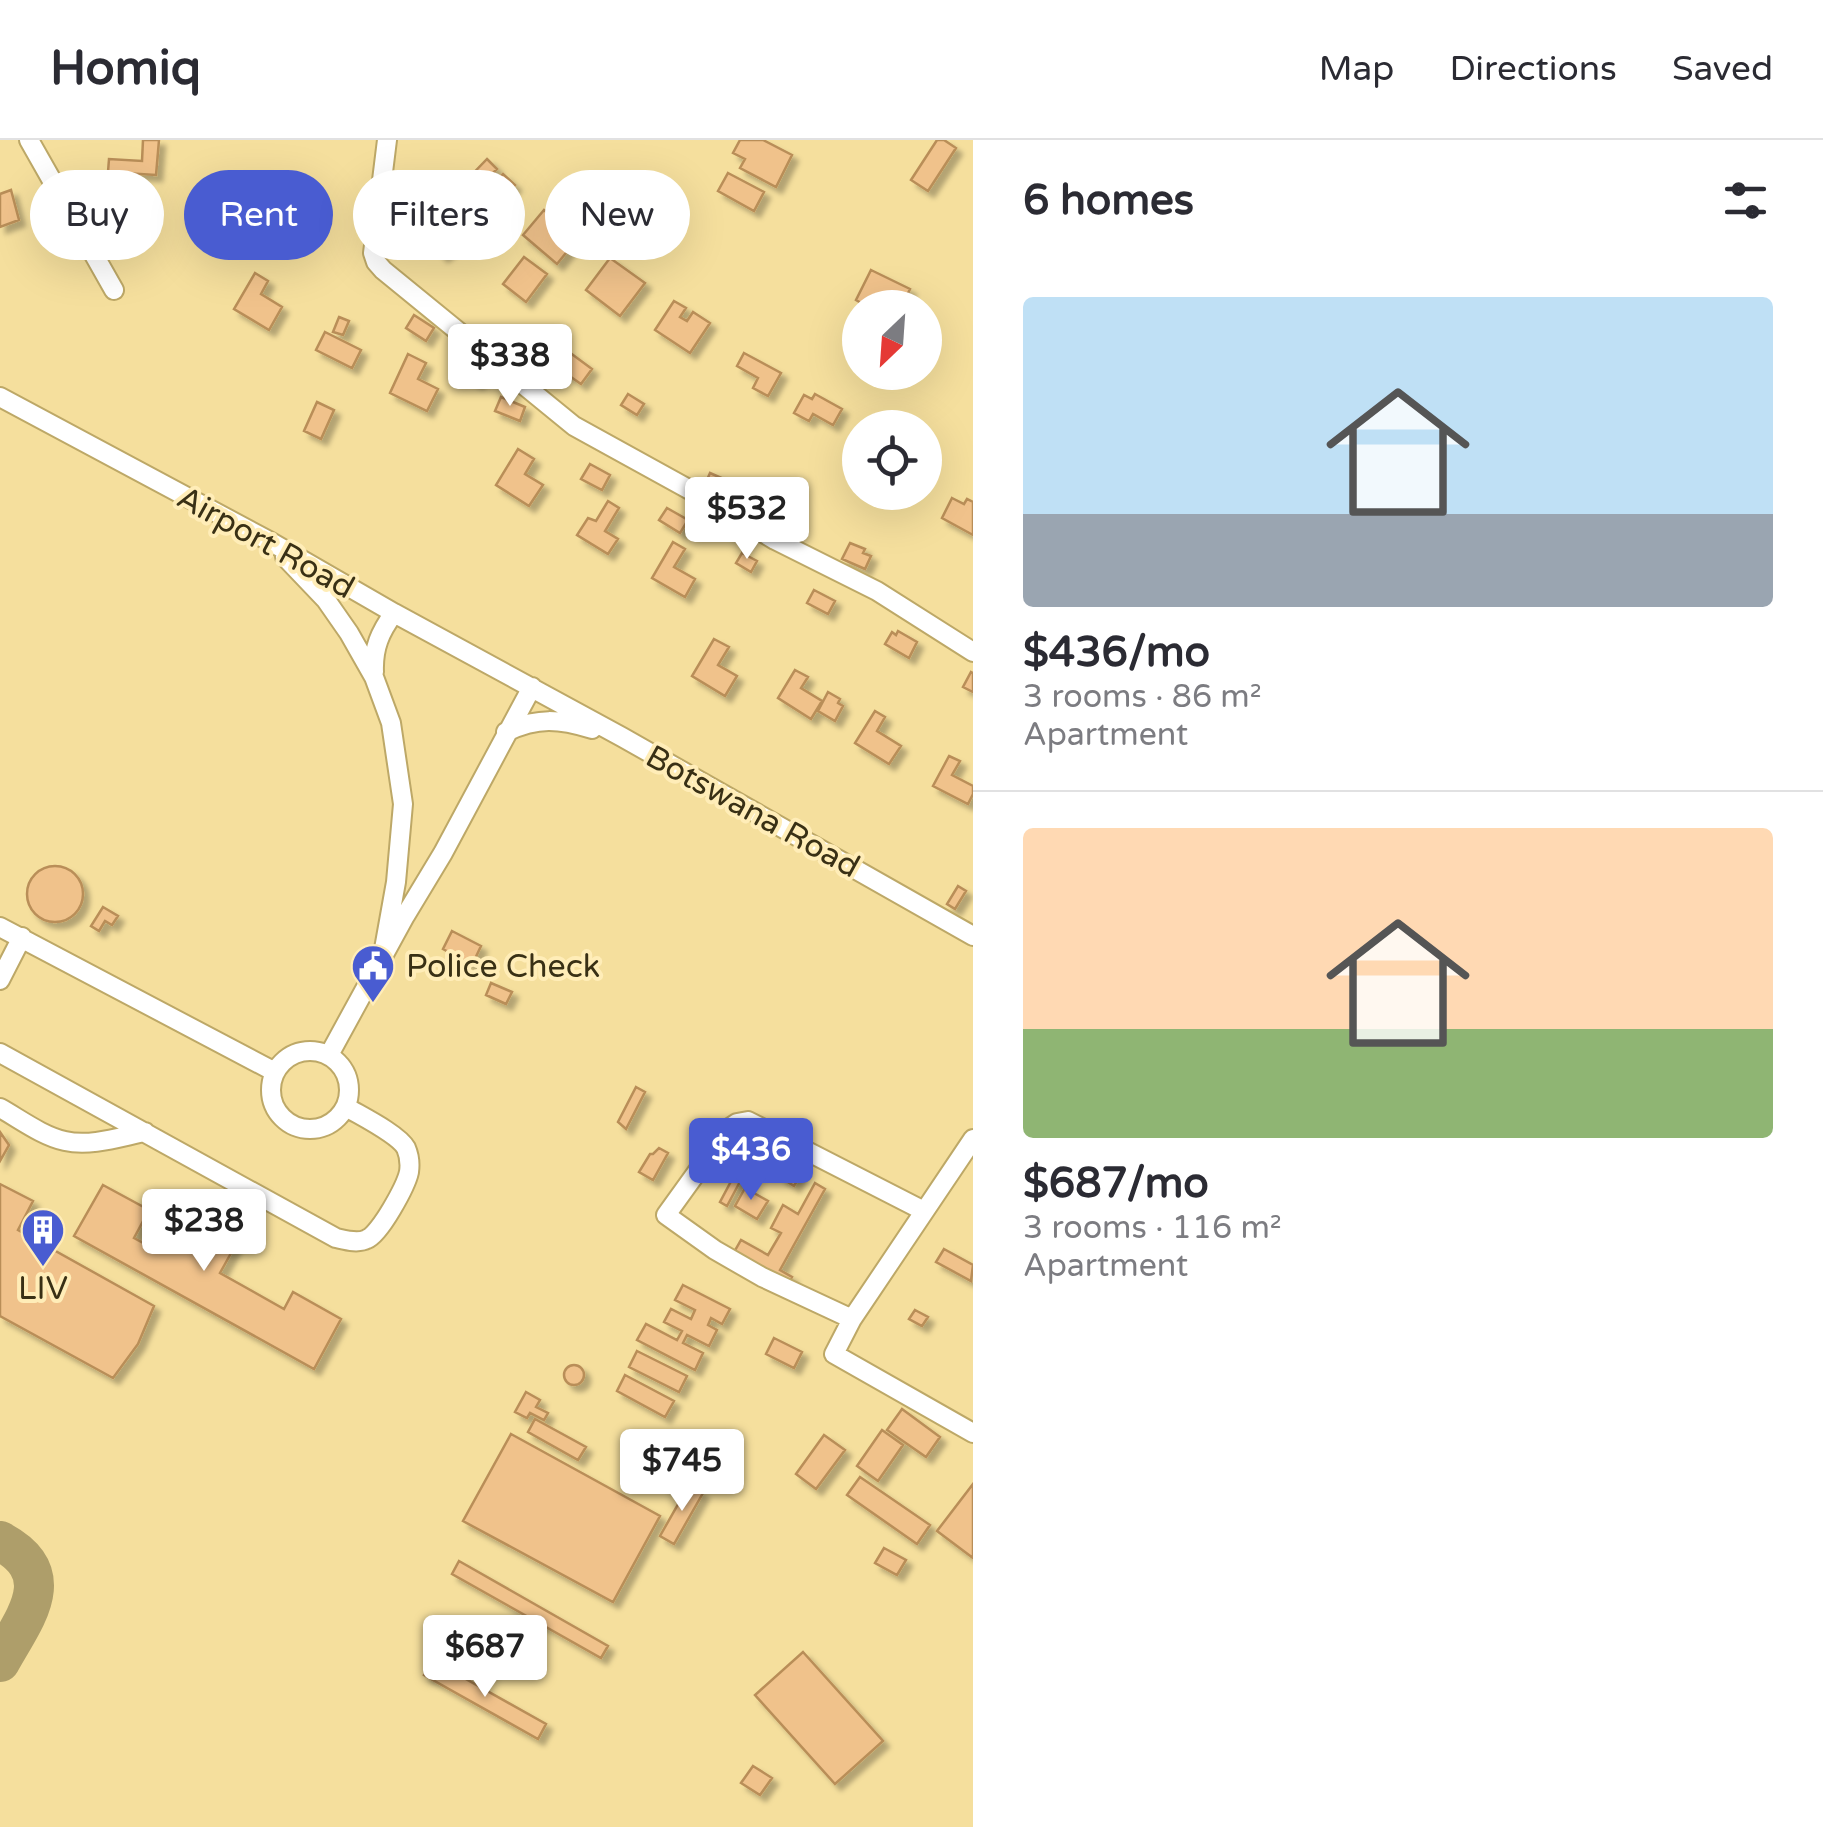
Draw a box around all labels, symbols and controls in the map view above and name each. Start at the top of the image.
text: Homiq [50,40,201,98]
text: Map [1319,48,1394,90]
text: Directions [1449,48,1617,90]
text: Saved [1672,48,1773,90]
chip: Buy [30,170,164,260]
chip: Rent [184,170,333,260]
chip: Filters [353,170,525,260]
chip: New [545,170,690,260]
icon: filters [1718,173,1773,228]
text: 6 homes [1023,175,1194,226]
north arrow [842,290,942,390]
map controls [842,290,942,510]
pin: $338 [451,324,569,409]
text: $338 [470,337,550,375]
icon: home [1308,362,1488,542]
button: locate [842,410,942,510]
pin: $532 [688,477,806,562]
street label: Airport Road [170,479,361,607]
text: $532 [707,490,787,528]
text: $436/mo [1023,627,1210,678]
text: 3 rooms · 86 m² [1023,678,1262,716]
text: Apartment [1023,716,1188,754]
street label: Botswana Road [639,738,866,886]
icon: home [1308,893,1488,1073]
public building icon: Police Check [350,943,396,1004]
place label: Police Check [406,948,600,986]
pin: $436 [692,1118,810,1203]
text: $436 [711,1131,791,1169]
text: $687/mo [1023,1158,1209,1209]
pin: $238 [145,1189,263,1274]
text: $238 [164,1202,244,1240]
building icon: LIV [20,1207,66,1268]
text: 3 rooms · 116 m² [1023,1209,1282,1247]
text: Apartment [1023,1247,1188,1285]
place label: LIV [18,1270,68,1308]
pin: $745 [623,1429,741,1514]
text: $745 [642,1442,722,1480]
pin: $687 [426,1615,544,1700]
text: $687 [445,1628,525,1666]

